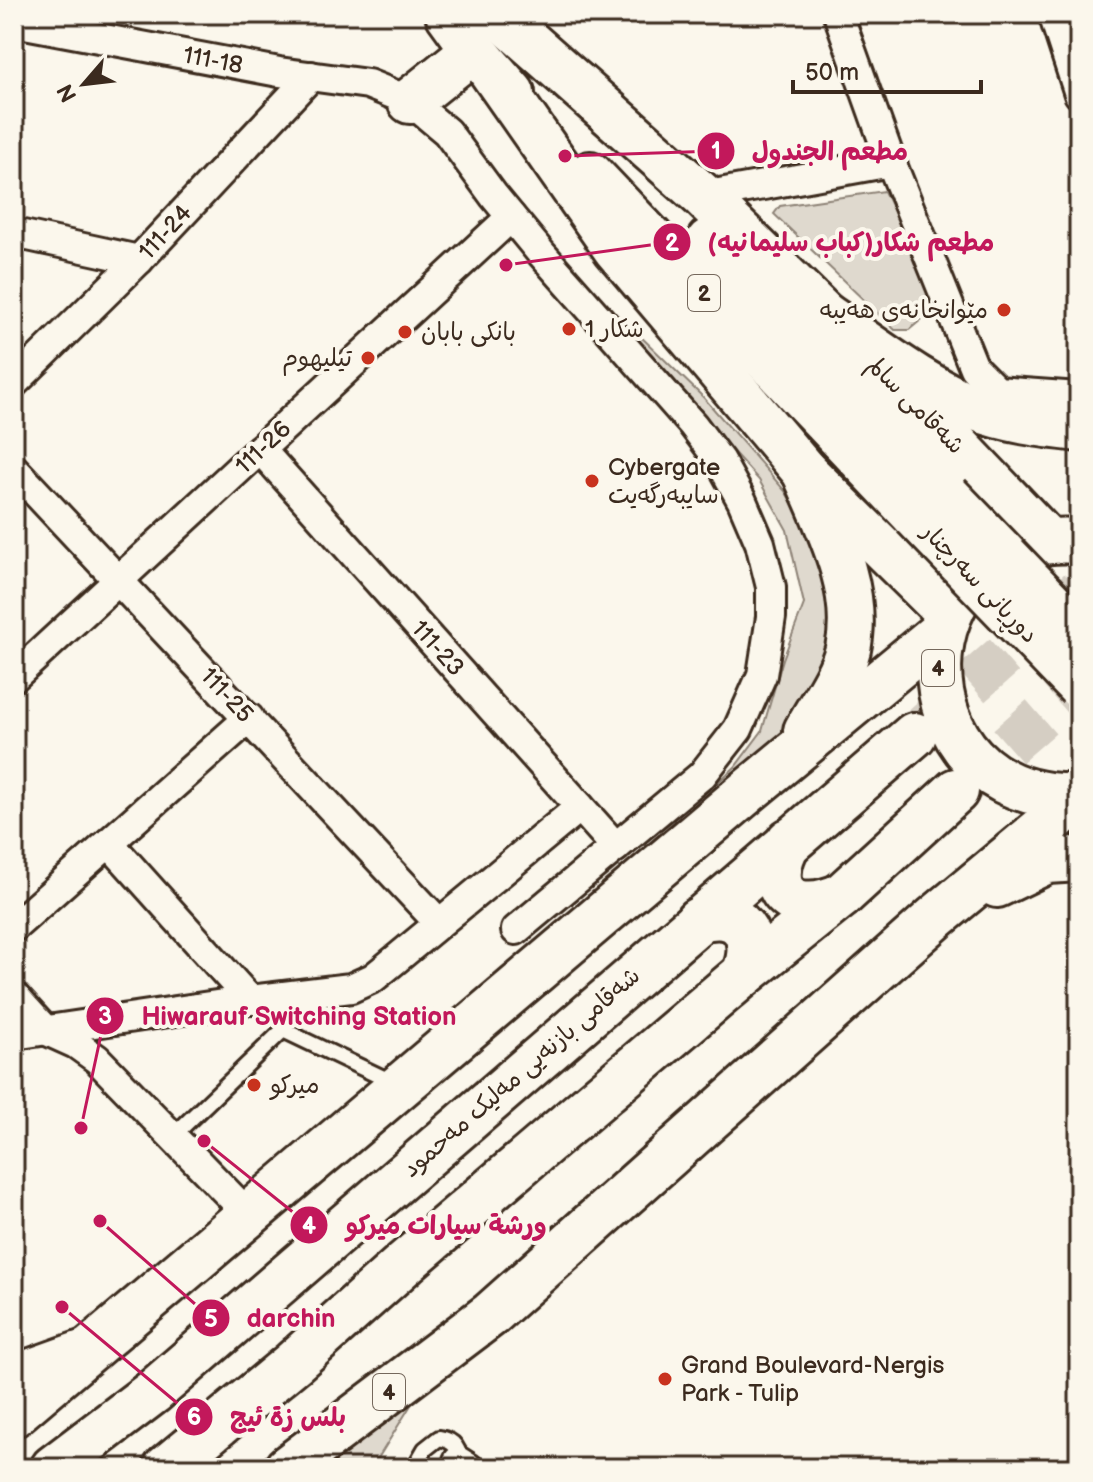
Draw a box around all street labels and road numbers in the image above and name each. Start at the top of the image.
street label: 111-18 [181,41,245,80]
street label: 111-24 [133,198,198,266]
road number: 2 [688,275,720,311]
street label: شەقامی سالم [859,350,971,462]
street label: 111-26 [230,414,297,480]
street label: دوڕیانی سەرچنار [911,517,1044,653]
street label: 111-23 [405,614,470,682]
road number: 4 [922,650,954,686]
street label: 111-25 [194,662,259,729]
street label: شەقامی بازنەیی مەلیک مەحمود [396,961,646,1184]
road number: 4 [373,1374,405,1410]

